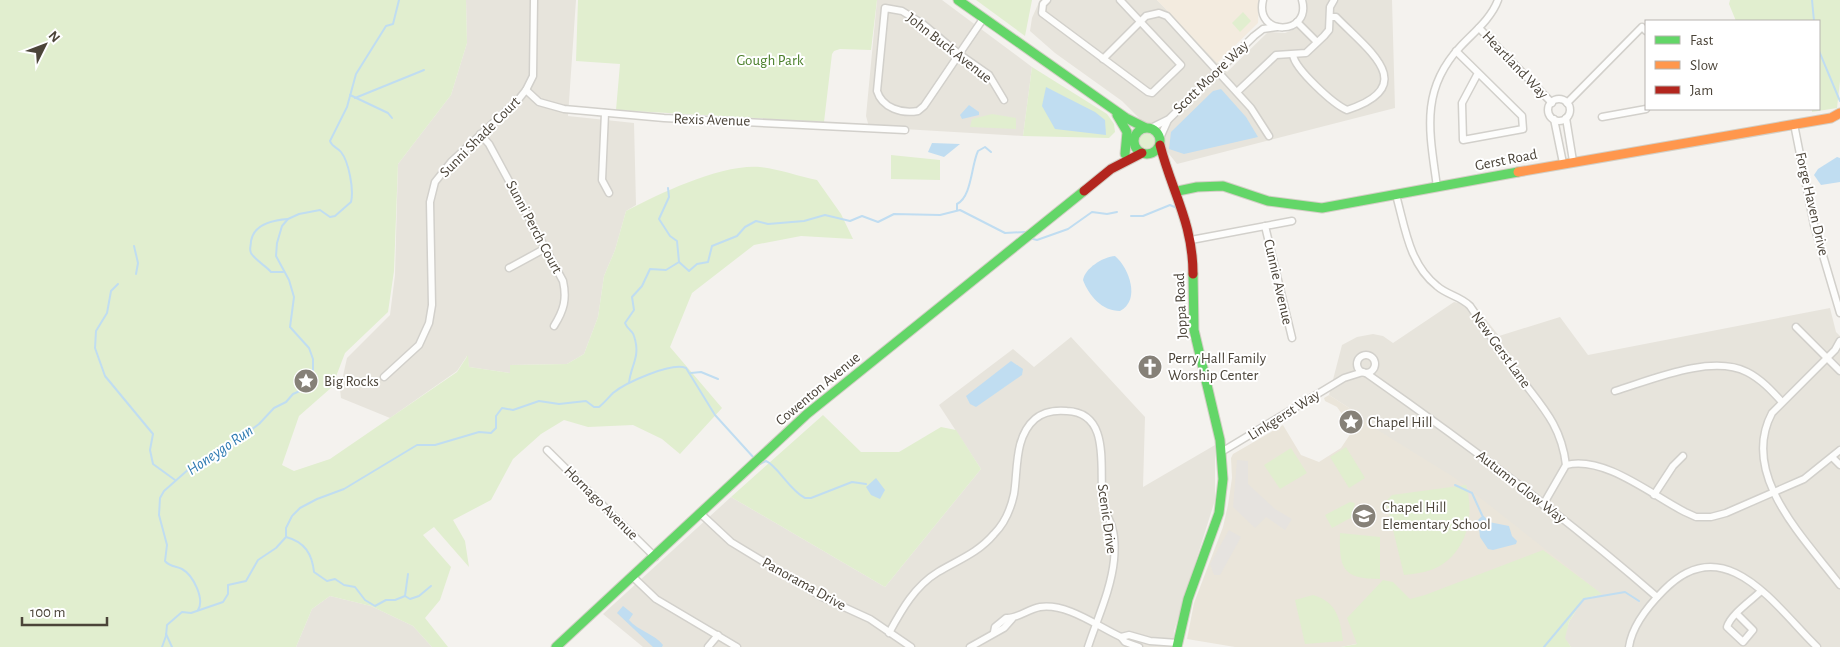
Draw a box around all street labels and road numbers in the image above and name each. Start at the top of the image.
street label: John Buck Avenue [903,10,995,86]
street label: Heartland Way [1479,28,1551,102]
street label: Scott Moore Way [1171,37,1252,116]
street label: Sunni Shade Court [437,94,523,180]
street label: Rexis Avenue [673,111,751,129]
street label: Gerst Road [1474,147,1539,173]
street label: Forge Haven Drive [1793,151,1831,257]
street label: Sunni Perch Court [503,178,565,276]
street label: Cunnie Avenue [1261,238,1295,326]
street label: Joppa Road [1172,272,1190,339]
street label: New Gerst Lane [1468,309,1534,391]
street label: Cowenton Avenue [773,349,863,428]
street label: Linkgerst Way [1245,387,1323,443]
street label: Autumn Glow Way [1474,448,1569,527]
street label: Hornago Avenue [561,463,641,543]
street label: Scenic Drive [1095,483,1119,555]
street label: Panorama Drive [760,555,848,613]

